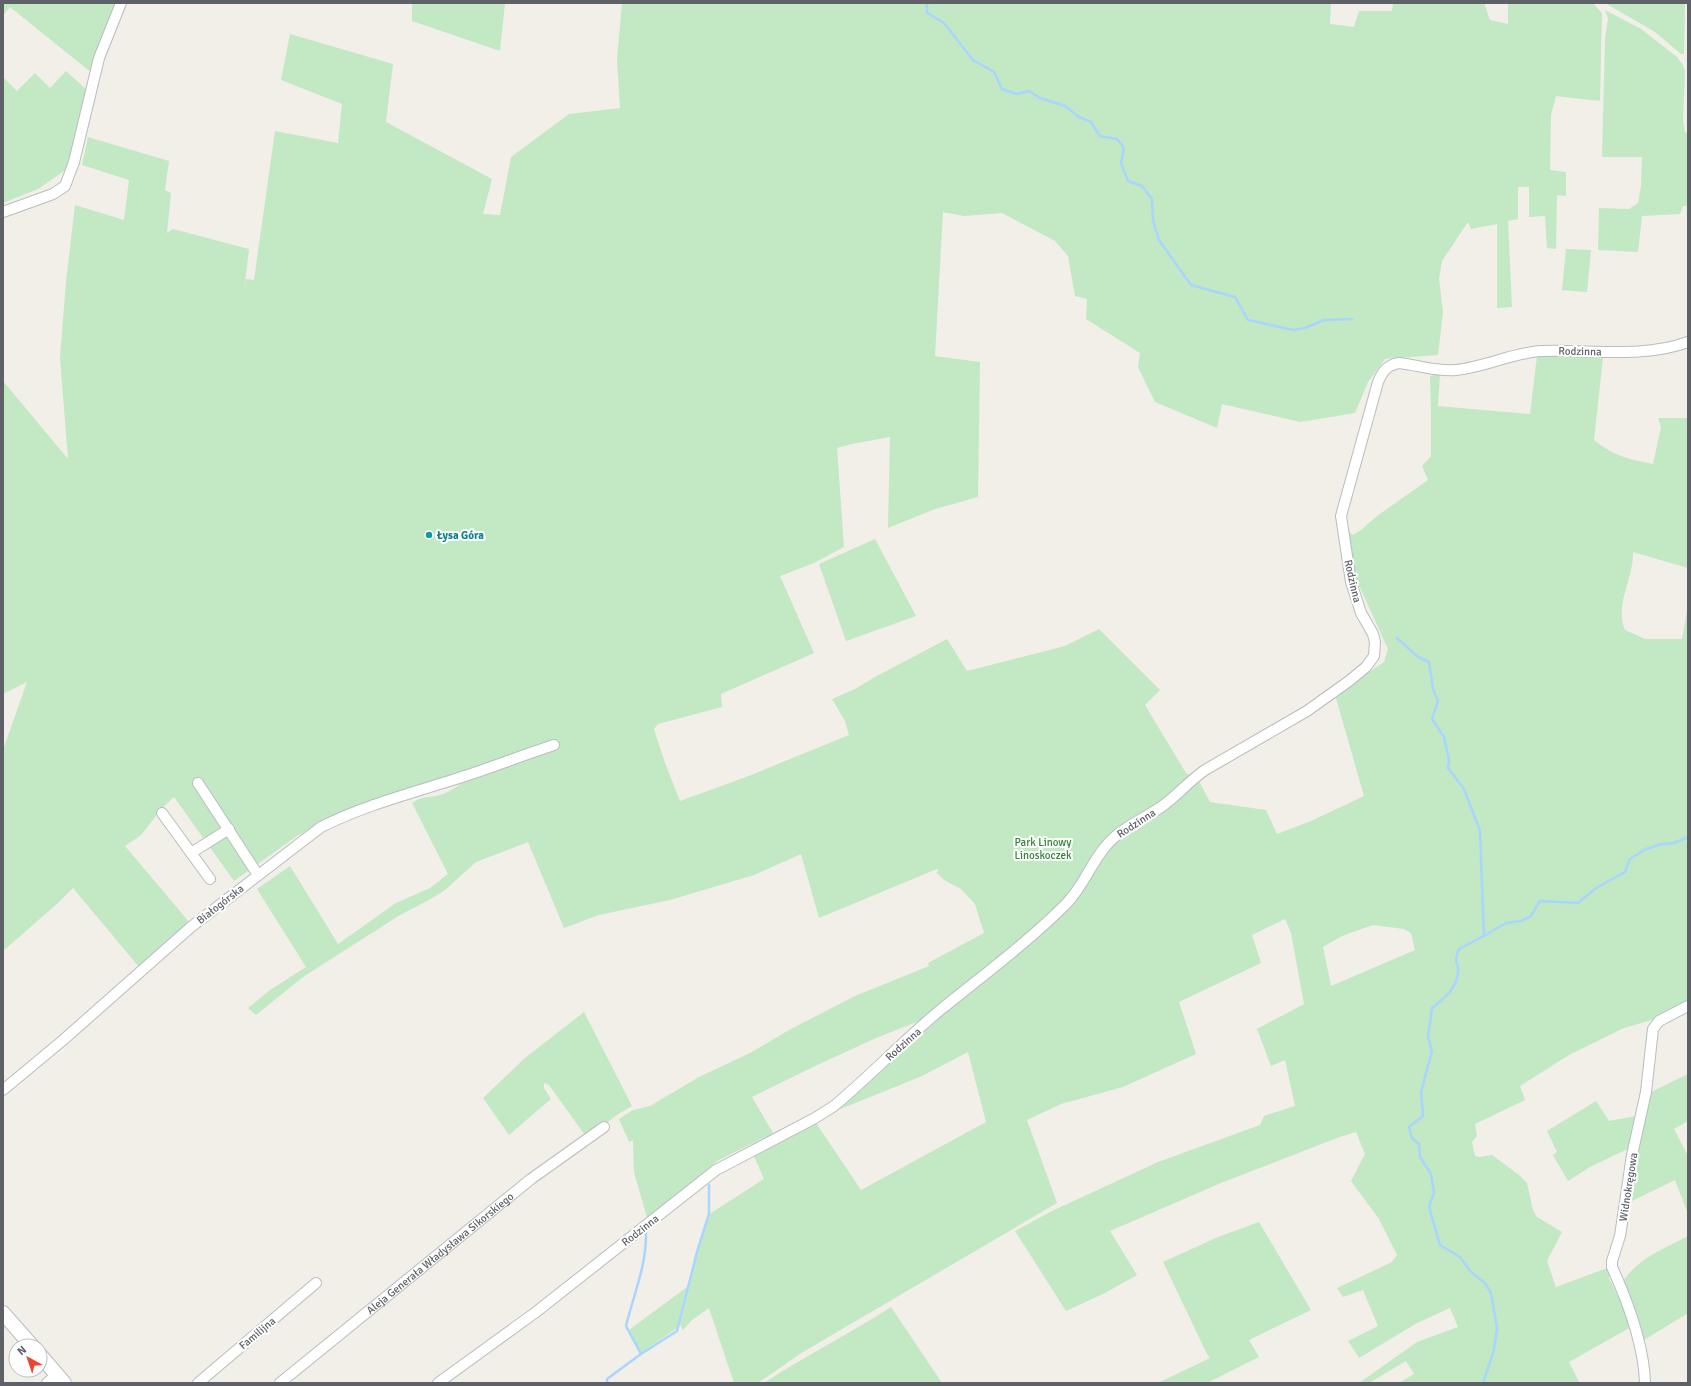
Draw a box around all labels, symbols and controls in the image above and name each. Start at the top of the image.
street label: Rodzinna [1558,345,1602,358]
place label: Łysa Góra [436,529,484,542]
marker: Łysa Góra [424,530,434,540]
street label: Rodzinna [1341,558,1364,604]
street label: Rodzinna [1114,806,1158,841]
park label: Park Linowy Linoskoczek [1014,836,1072,862]
street label: Białogórska [194,882,247,927]
street label: Rodzinna [883,1025,924,1064]
street label: Widnokręgowa [1617,1151,1640,1222]
street label: Aleja Generała Władysława Sikorskiego [364,1190,517,1317]
street label: Rodzinna [619,1212,662,1249]
street label: Familijna [236,1314,278,1352]
north arrow [8,1338,48,1378]
text: N [15,1343,29,1358]

